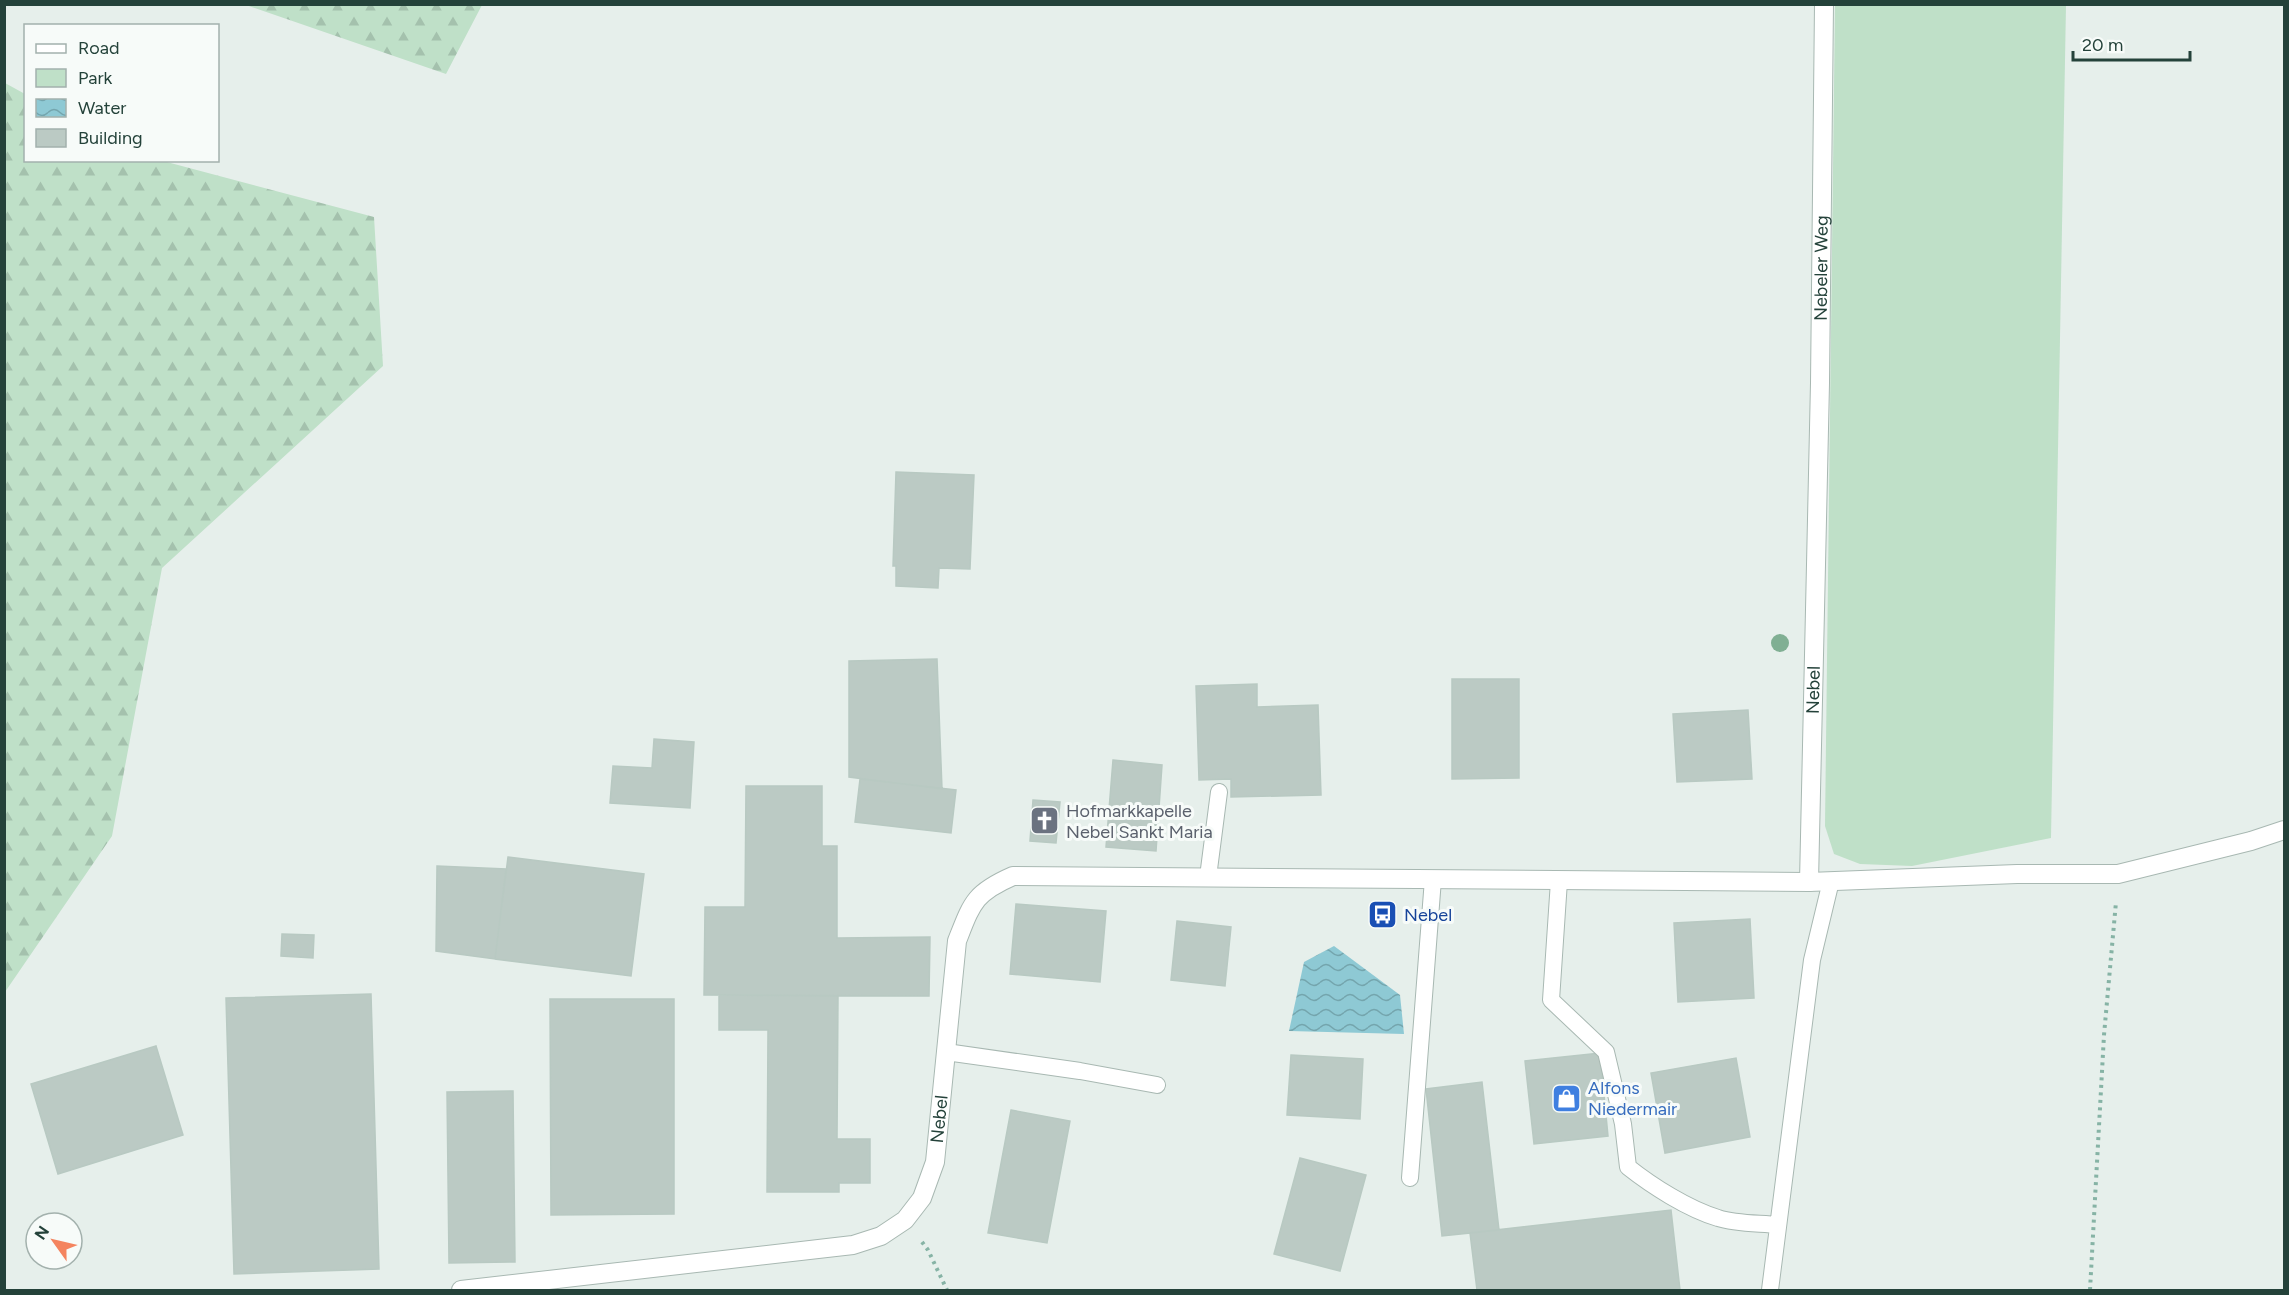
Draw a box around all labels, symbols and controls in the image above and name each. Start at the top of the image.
legend [24,24,219,162]
scale bar [2073,24,2190,62]
text: 20 m [2082,34,2123,56]
text: Road [78,37,119,59]
text: Park [78,67,113,89]
text: Water [78,97,126,119]
text: Building [78,127,143,149]
street label: Nebeler Weg [1810,215,1833,321]
street label: Nebel [1802,666,1825,714]
place label: Hofmarkkapelle Nebel Sankt Maria [1066,800,1213,843]
church icon: Hofmarkkapelle Nebel Sankt Maria [1029,805,1061,837]
bus stop icon: Nebel [1367,899,1399,931]
place label: Nebel [1404,904,1452,926]
place label: Alfons Niedermair [1588,1077,1677,1120]
shop icon: Alfons Niedermair [1551,1082,1583,1114]
street label: Nebel [926,1094,953,1144]
north arrow [24,1211,84,1271]
text: N [31,1222,53,1243]

